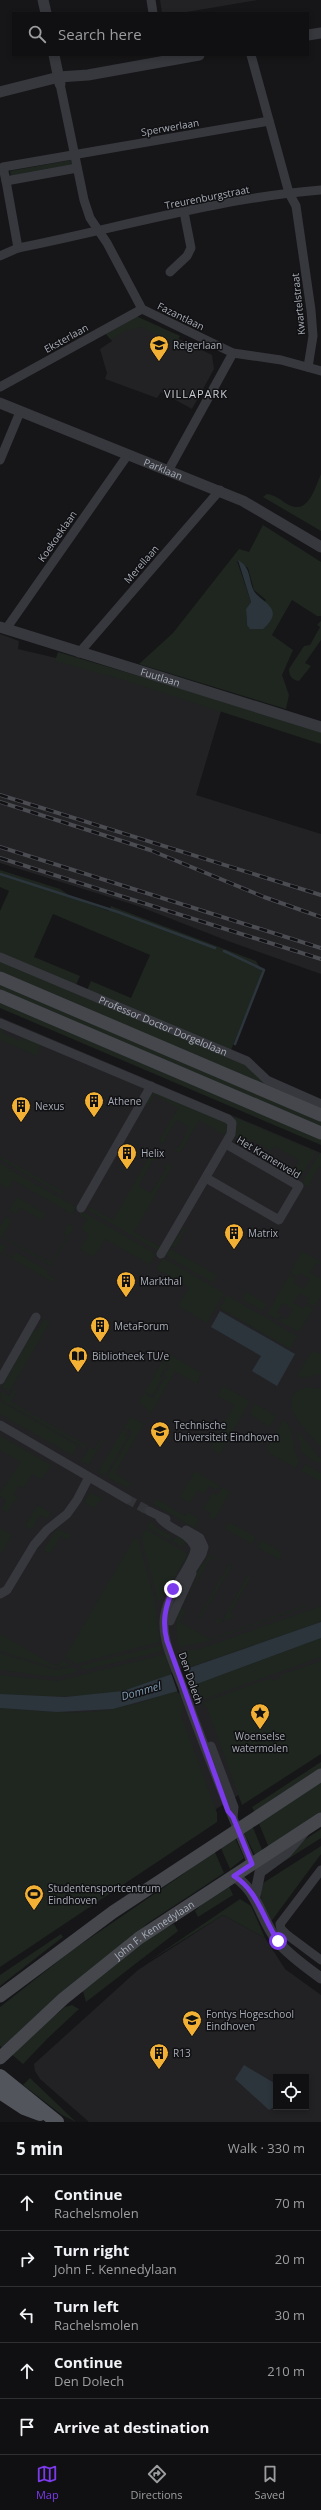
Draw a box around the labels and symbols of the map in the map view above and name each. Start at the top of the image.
street label: Sperwerlaan [140,115,200,139]
street label: Treurenburgstraat [163,182,251,212]
street label: Kwartelstraat [288,272,308,336]
street label: Fazantlaan [155,299,207,333]
street label: Eksterlaan [41,320,91,356]
school or university icon: Reigerlaan [148,334,170,362]
place label: Reigerlaan [173,338,222,352]
district label: VILLAPARK [164,386,228,401]
street label: Parklaan [142,455,185,483]
street label: Koekoeklaan [34,508,80,564]
street label: Merellaan [120,542,162,586]
street label: Fuutlaan [139,664,182,690]
street label: Professor Doctor Dorgelolaan [97,992,230,1059]
building icon: Athene [83,1090,105,1118]
place label: Athene [108,1094,142,1108]
building icon: Nexus [10,1095,32,1123]
place label: Nexus [35,1099,65,1113]
street label: Het Kranenveld [235,1132,303,1182]
building icon: Helix [116,1142,138,1170]
place label: Helix [141,1146,165,1160]
building icon: Matrix [223,1222,245,1250]
place label: Matrix [248,1226,279,1240]
building icon: Markthal [115,1270,137,1298]
place label: Markthal [140,1274,182,1288]
building icon: MetaForum [89,1315,111,1343]
place label: MetaForum [114,1319,168,1333]
library icon: Bibliotheek TU/e [67,1345,89,1373]
place label: Bibliotheek TU/e [92,1349,169,1363]
place label: Technische Universiteit Eindhoven [174,1418,279,1444]
school or university icon: Technische Universiteit Eindhoven [149,1420,171,1448]
route end [164,1580,182,1598]
street label: Den Dolech [176,1650,206,1706]
water label: Dommel [119,1678,163,1703]
place icon: Woenselse watermolen [249,1702,271,1730]
place label: Woenselse watermolen [232,1729,288,1755]
place label: Studentensportcentrum Eindhoven [48,1881,161,1907]
sports icon: Studentensportcentrum Eindhoven [23,1883,45,1911]
street label: John F. Kennedylaan [110,1897,197,1963]
route start [269,1932,287,1950]
place label: Fontys Hogeschool Eindhoven [206,2007,294,2033]
school or university icon: Fontys Hogeschool Eindhoven [181,2009,203,2037]
building icon: R13 [148,2042,170,2070]
place label: R13 [173,2046,191,2060]

